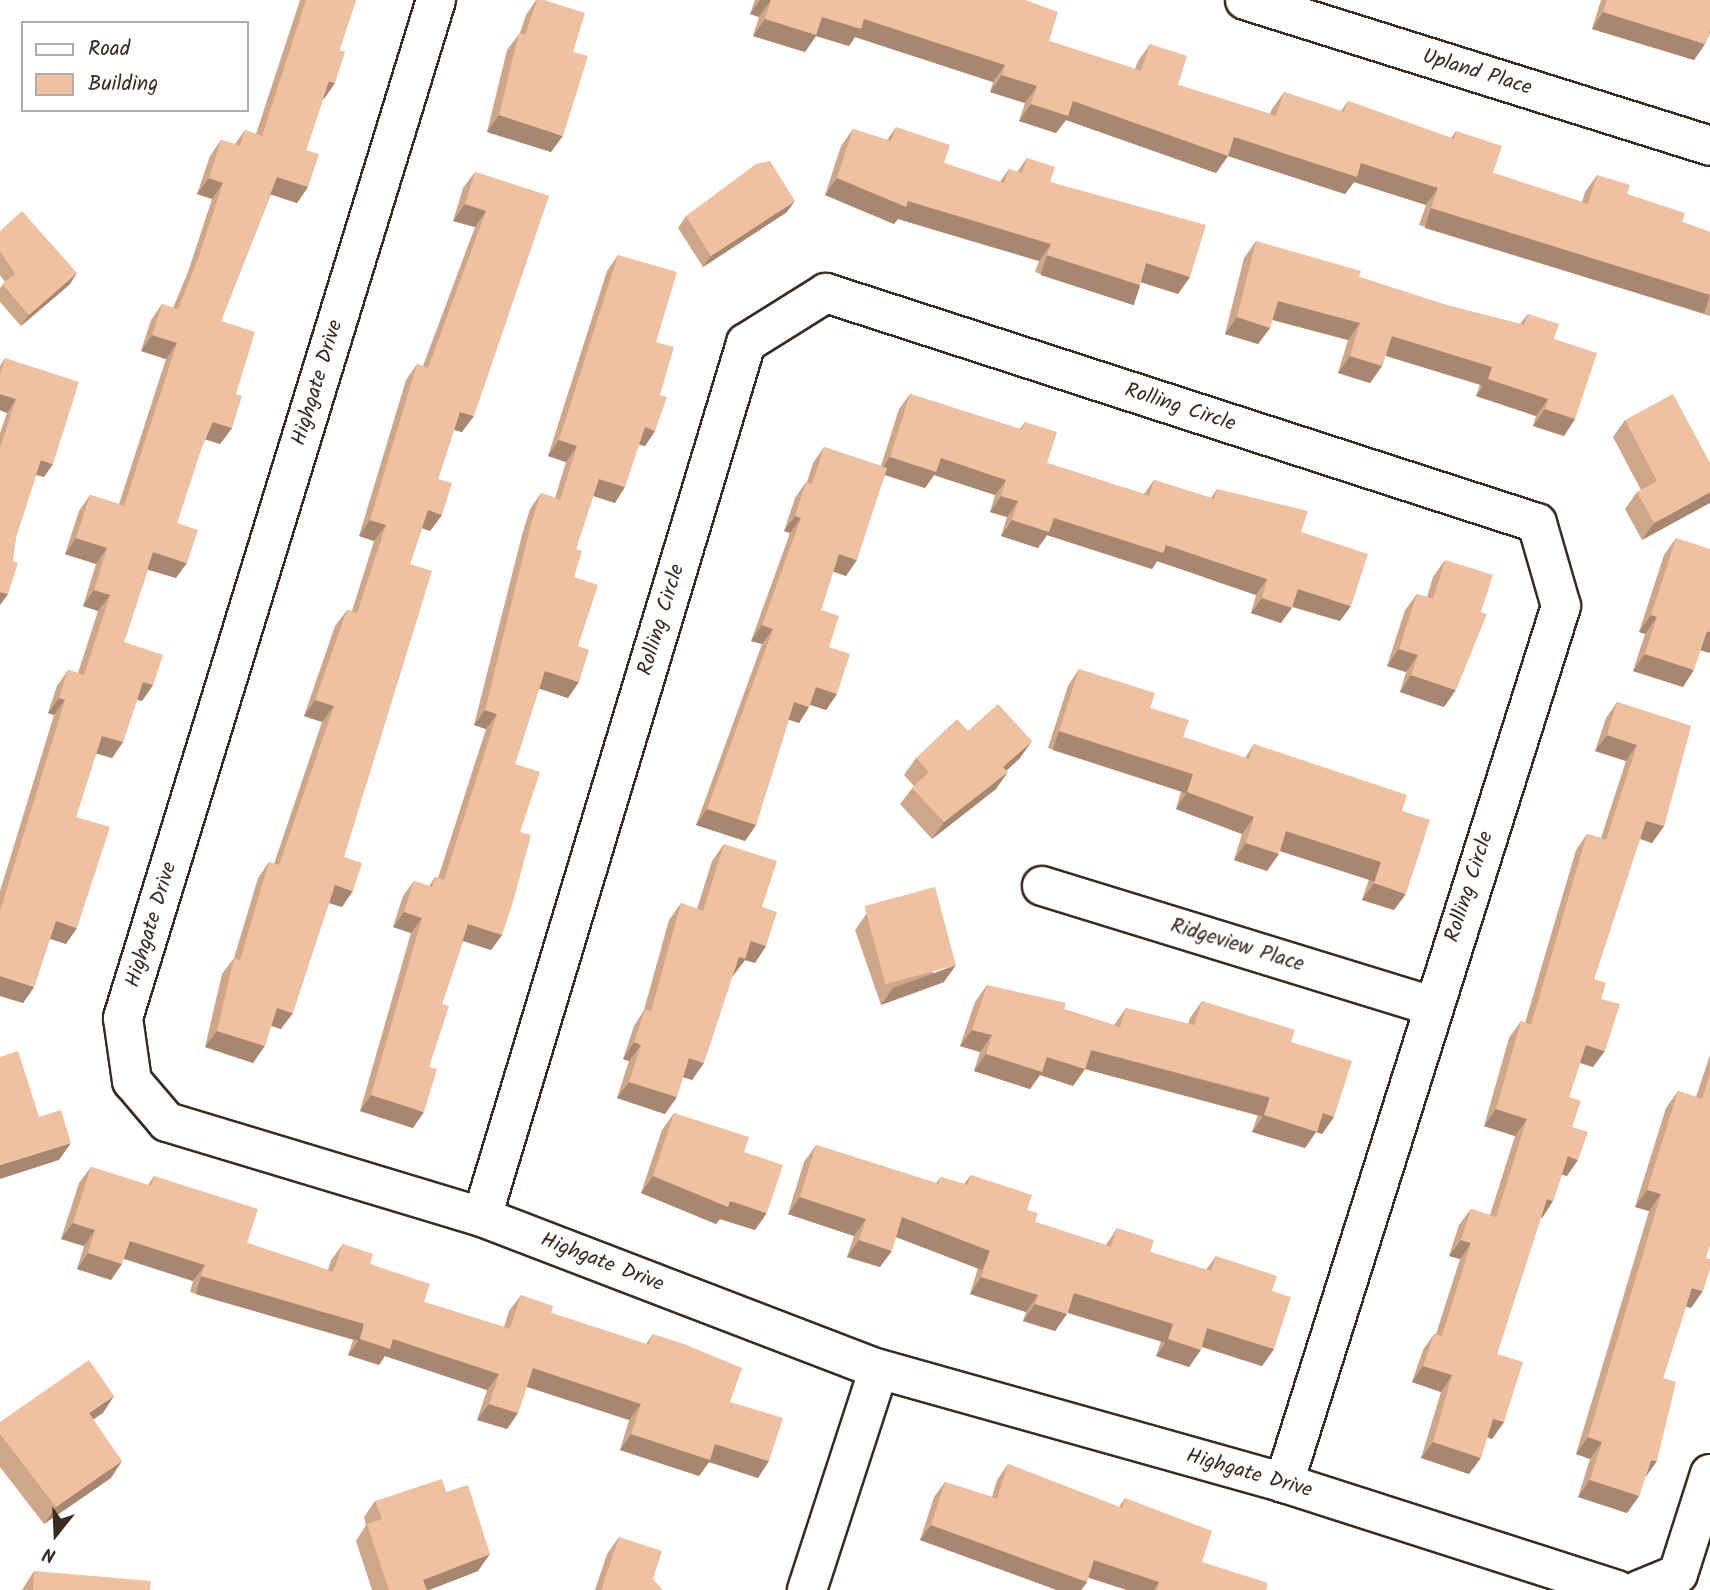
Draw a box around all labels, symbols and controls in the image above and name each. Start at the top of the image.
legend [21,21,248,112]
text: Road [88,33,130,66]
street label: Upland Place [1419,44,1535,102]
text: Building [88,68,158,101]
street label: Highgate Drive [287,317,349,449]
street label: Rolling Circle [1121,378,1239,438]
street label: Rolling Circle [633,561,691,679]
street label: Rolling Circle [1440,828,1500,946]
street label: Highgate Drive [121,859,183,991]
street label: Ridgeview Place [1167,914,1307,978]
street label: Highgate Drive [537,1228,667,1298]
street label: Highgate Drive [1183,1444,1315,1504]
north arrow [21,1499,91,1569]
text: N [39,1538,60,1570]

